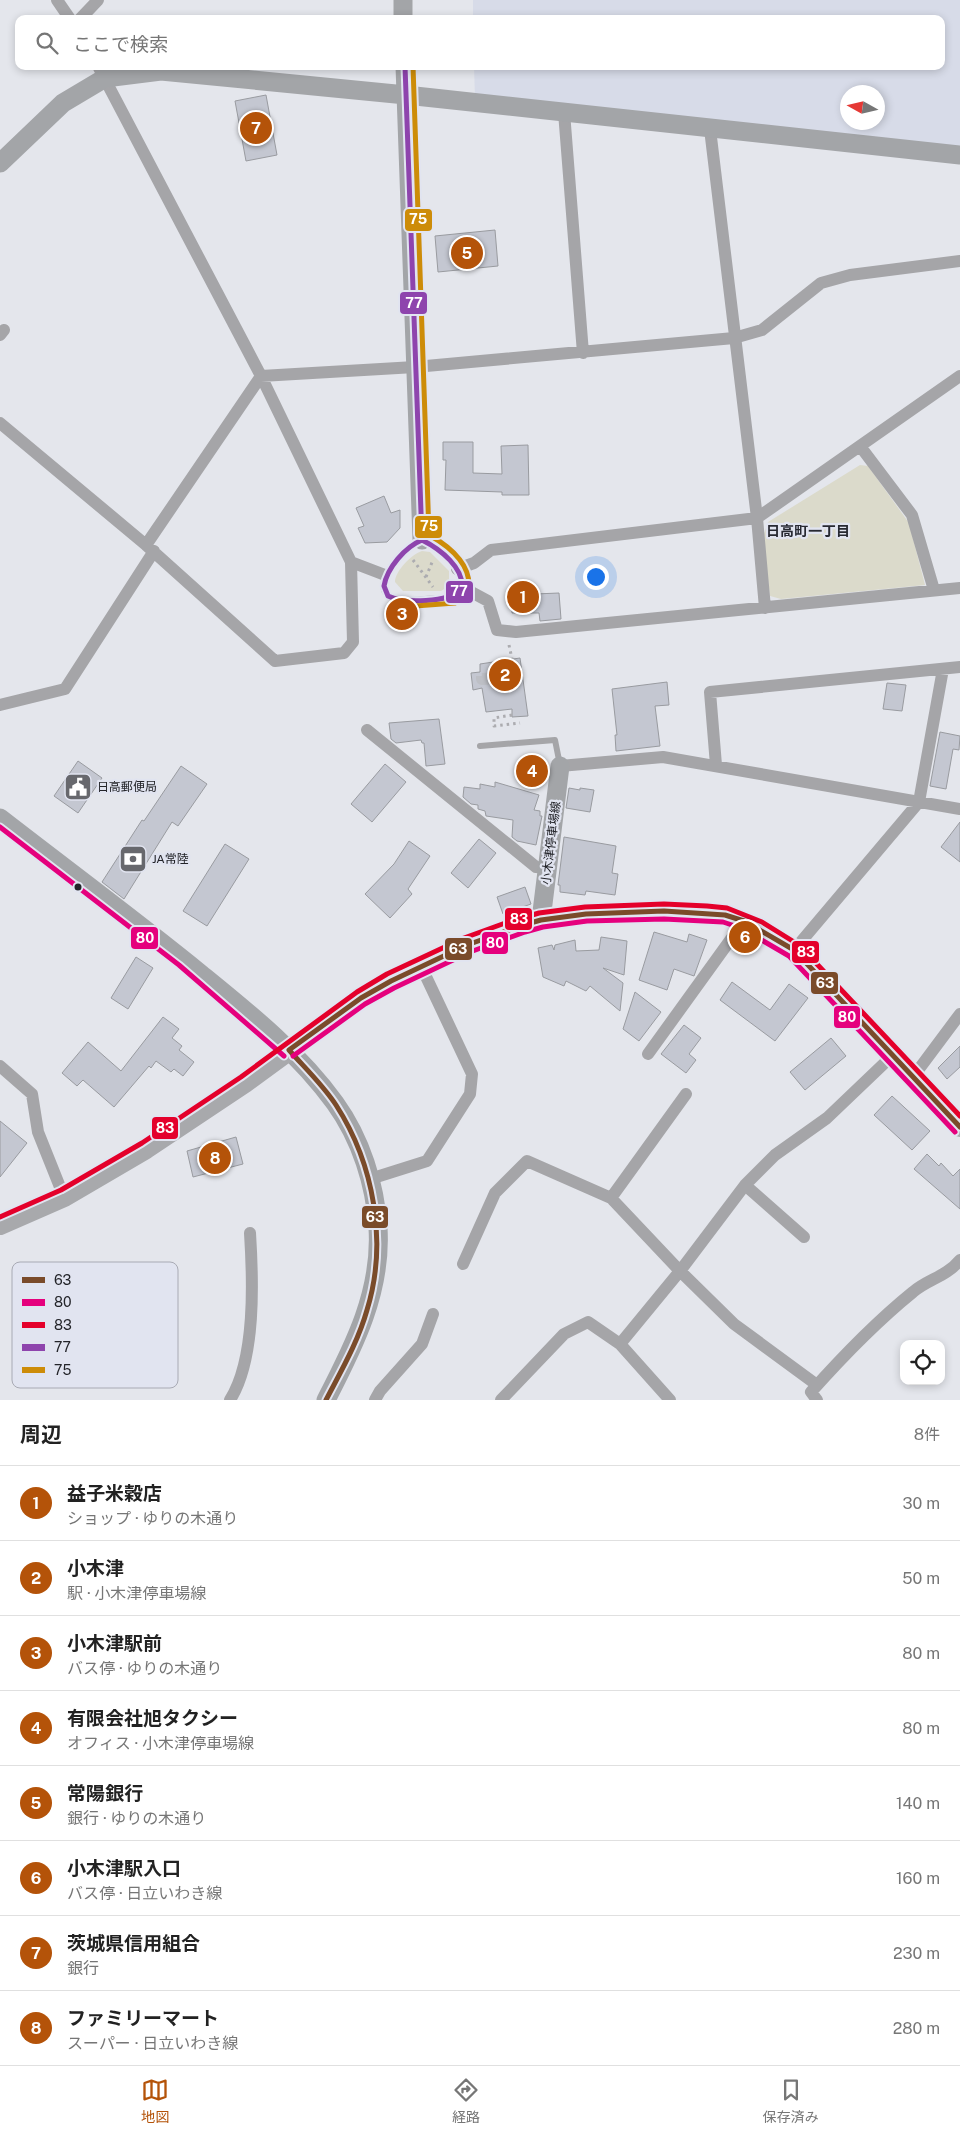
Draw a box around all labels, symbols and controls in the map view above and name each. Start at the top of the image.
search box [15,15,945,70]
icon: search [33,29,61,57]
text: ここで検索 [73,33,168,55]
north arrow [840,85,885,130]
pin: 7 [240,109,272,147]
line badge: 75 [404,208,433,232]
text: 75 [409,211,427,227]
pin: 5 [451,234,483,272]
line badge: 77 [399,291,428,315]
text: 77 [405,295,423,311]
line badge: 75 [414,515,443,539]
text: 75 [420,518,438,534]
district label: 日高町一丁目 [766,523,850,539]
your location [583,564,609,590]
pin: 1 [507,578,539,616]
line badge: 77 [445,580,474,604]
text: 77 [450,583,468,599]
pin: 3 [386,595,418,633]
pin: 2 [489,656,521,694]
pin: 4 [516,752,548,790]
public building icon: 日高郵便局 [63,772,93,802]
place label: 日高郵便局 [97,780,157,794]
street label: 小木津停車場線 [539,800,563,886]
bank icon: JA常陸 [118,844,148,874]
place label: JA常陸 [152,852,189,866]
unlabelled marker [73,882,83,892]
line badge: 83 [504,907,533,931]
text: 83 [510,911,528,927]
pin: 6 [729,918,761,956]
line badge: 80 [130,926,159,950]
text: 80 [136,930,154,946]
line badge: 80 [481,931,509,955]
text: 80 [486,935,504,951]
line badge: 63 [444,937,473,961]
line badge: 83 [791,940,820,964]
text: 63 [449,941,467,957]
text: 83 [797,944,815,960]
line badge: 63 [810,971,839,995]
text: 63 [816,975,834,991]
line badge: 80 [833,1005,861,1029]
text: 80 [838,1009,856,1025]
line badge: 83 [151,1116,179,1140]
text: 83 [156,1120,174,1136]
pin: 8 [199,1139,231,1177]
line badge: 63 [361,1205,389,1229]
text: 63 [366,1209,384,1225]
legend [12,1262,178,1388]
text: 63 [54,1272,72,1288]
text: 80 [54,1294,72,1310]
text: 83 [54,1317,72,1333]
text: 77 [54,1339,71,1355]
map controls [900,1340,945,1385]
button: locate [900,1340,945,1385]
text: 75 [54,1362,71,1378]
text: 周辺 [20,1422,62,1447]
text: 8件 [914,1425,940,1444]
text: 益子米穀店 [67,1482,162,1504]
text: 1 [33,1494,39,1513]
text: 30 m [903,1494,940,1513]
text: ショップ · ゆりの木通り [67,1509,238,1528]
text: 小木津 [67,1557,124,1579]
text: 2 [31,1569,41,1588]
text: 50 m [902,1569,940,1588]
text: 駅 · 小木津停車場線 [67,1584,206,1603]
text: 小木津駅前 [67,1632,162,1654]
text: 3 [31,1644,41,1663]
text: 80 m [902,1644,940,1663]
text: バス停 · ゆりの木通り [67,1659,222,1678]
text: 有限会社旭タクシー [67,1707,238,1729]
text: 4 [31,1719,41,1738]
text: 80 m [902,1719,940,1738]
text: オフィス · 小木津停車場線 [67,1734,254,1753]
text: 常陽銀行 [67,1782,143,1804]
text: 5 [31,1794,41,1813]
text: 140 m [896,1794,940,1813]
text: 銀行 · ゆりの木通り [67,1809,206,1828]
text: 小木津駅入口 [67,1857,181,1879]
text: 6 [31,1869,41,1888]
text: 160 m [896,1869,940,1888]
text: バス停 · 日立いわき線 [67,1884,222,1903]
text: 茨城県信用組合 [67,1932,200,1954]
text: 7 [31,1944,41,1963]
text: 230 m [893,1944,940,1963]
text: 銀行 [67,1959,99,1978]
text: ファミリーマート [67,2007,219,2029]
text: 8 [31,2019,41,2038]
text: 280 m [893,2019,940,2038]
text: スーパー · 日立いわき線 [67,2034,238,2053]
tab: 地図 [141,2076,169,2126]
tab: 経路 [452,2076,480,2126]
tab: 保存済み [763,2076,819,2126]

